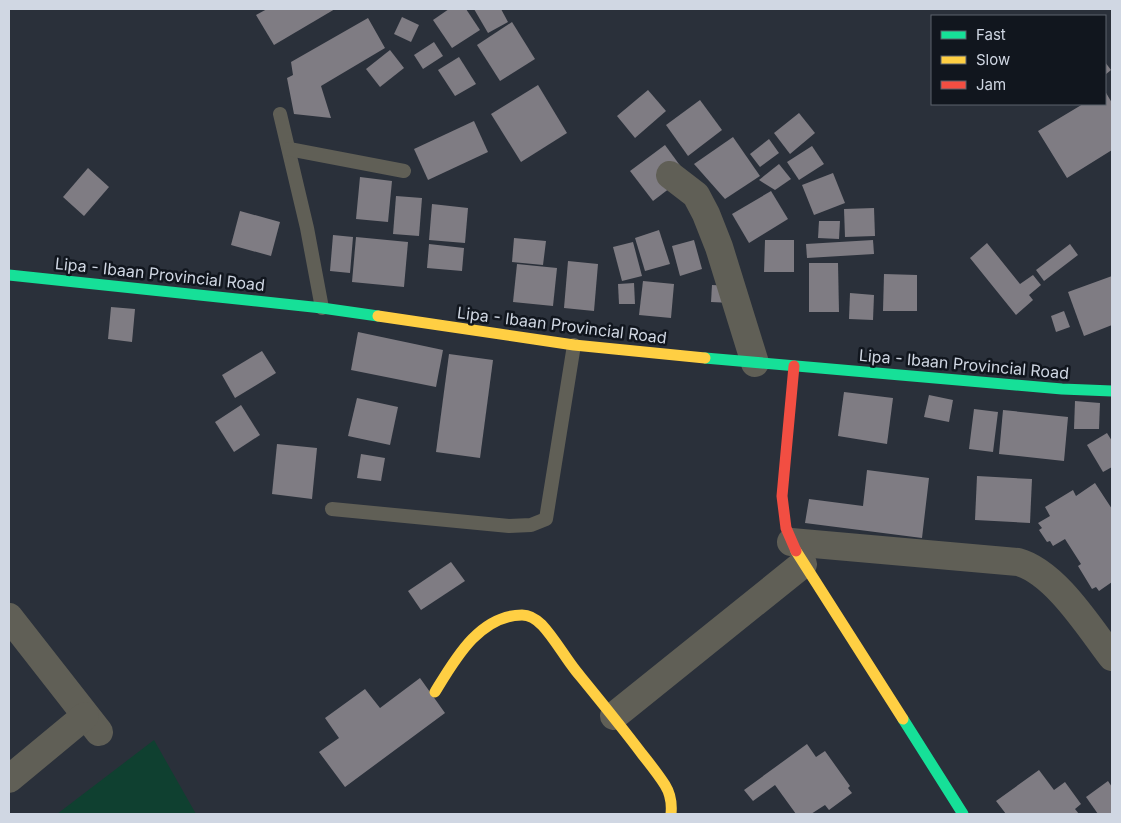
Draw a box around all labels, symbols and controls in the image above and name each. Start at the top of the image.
legend [931,15,1106,105]
text: Fast [976,25,1006,44]
text: Slow [976,50,1010,69]
text: Jam [976,75,1006,94]
street label: Lipa - Ibaan Provincial Road [54,253,266,295]
street label: Lipa - Ibaan Provincial Road [456,302,668,348]
street label: Lipa - Ibaan Provincial Road [858,345,1070,383]

